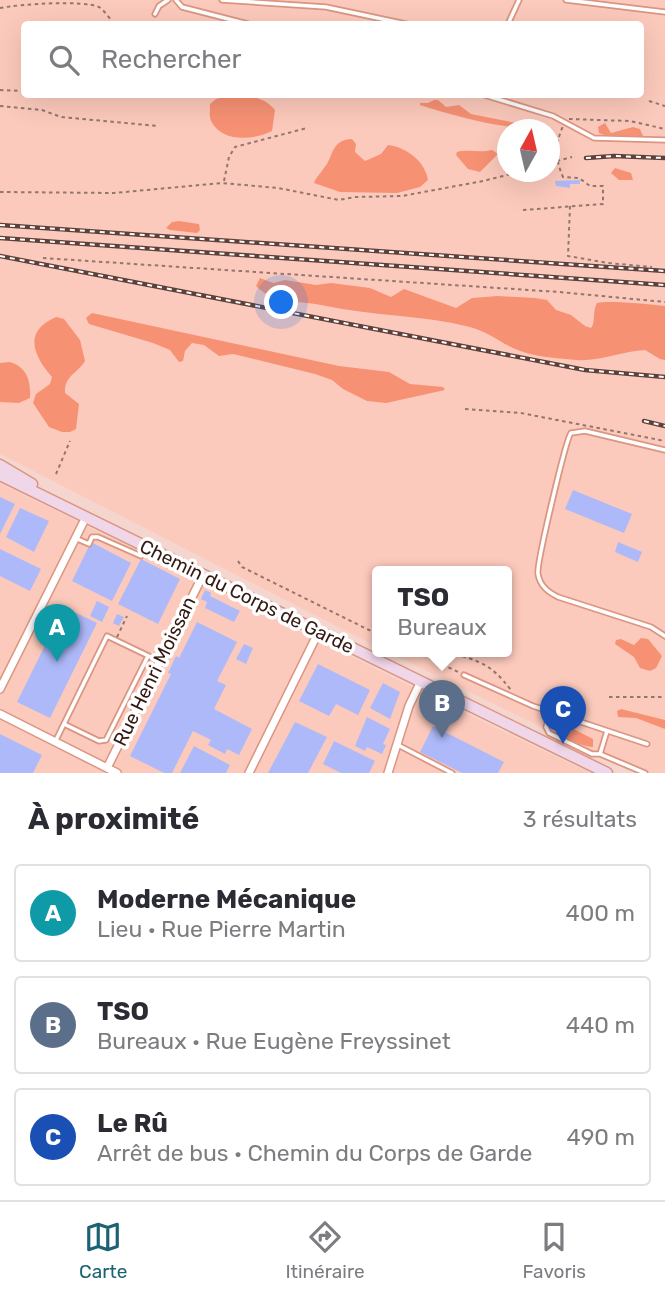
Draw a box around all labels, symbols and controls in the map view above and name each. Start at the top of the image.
search box [21,21,644,98]
icon: search [45,41,83,79]
text: Rechercher [101,44,241,75]
north arrow [497,119,560,182]
your location [264,285,298,319]
street label: Chemin du Corps de Garde [136,535,358,658]
popup [372,566,512,657]
text: TSO [397,582,449,613]
street label: Rue Henri Moissan [108,593,201,750]
pin: A [34,604,80,662]
text: Bureaux [397,613,487,641]
pin: B [419,680,465,738]
pin: C [540,686,586,744]
text: À proximité [28,801,199,837]
text: 3 résultats [523,805,637,833]
text: Moderne Mécanique [97,884,356,915]
text: A [45,899,61,927]
text: 400 m [565,899,635,927]
text: Lieu · Rue Pierre Martin [97,915,346,943]
text: TSO [97,996,149,1027]
text: B [45,1011,61,1039]
text: 440 m [566,1011,635,1039]
text: Bureaux · Rue Eugène Freyssinet [97,1027,451,1055]
text: Le Rû [97,1108,168,1139]
text: C [45,1123,61,1151]
text: 490 m [567,1123,635,1151]
text: Arrêt de bus · Chemin du Corps de Garde [97,1139,532,1167]
tab: Carte [79,1218,127,1283]
tab: Itinéraire [285,1218,365,1283]
tab: Favoris [523,1218,586,1283]

